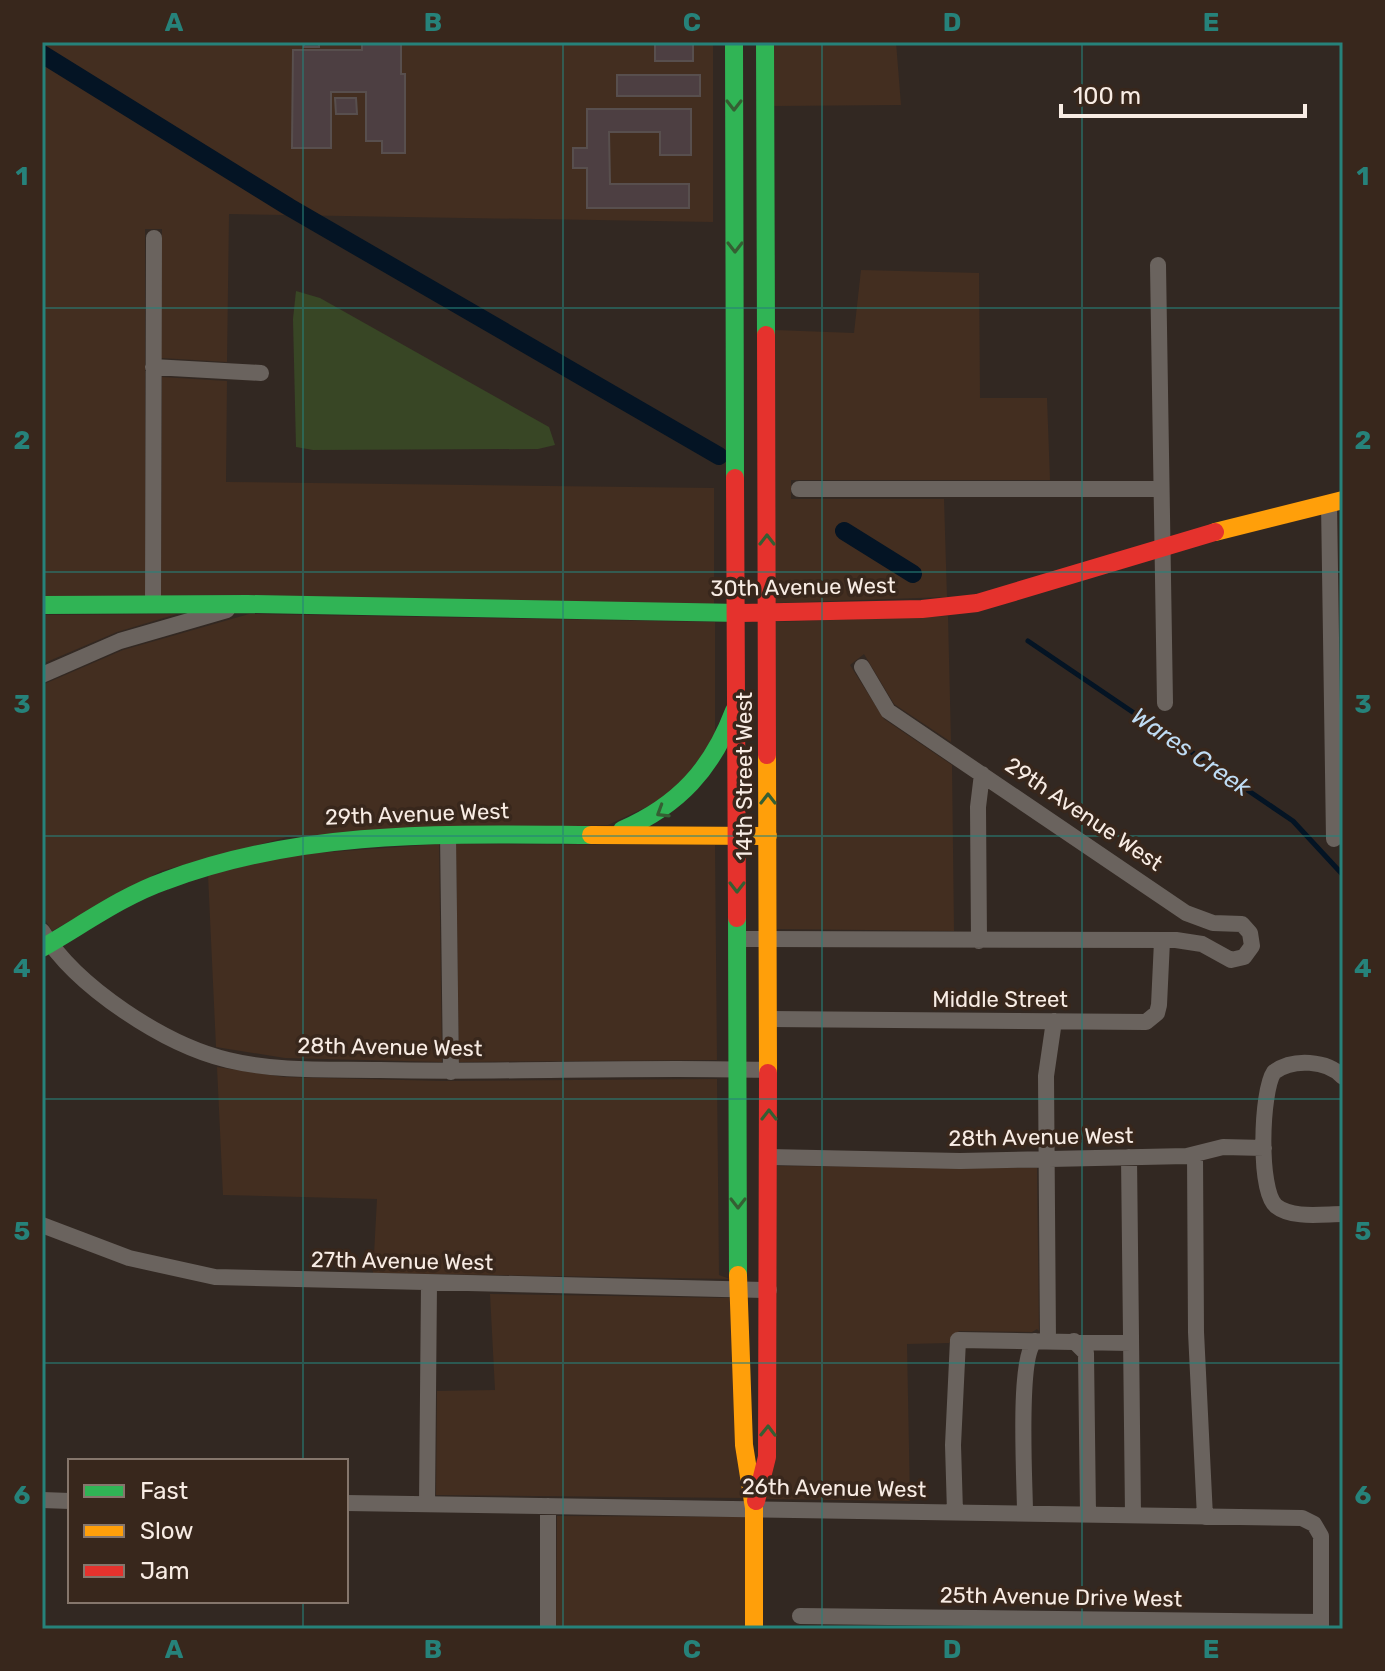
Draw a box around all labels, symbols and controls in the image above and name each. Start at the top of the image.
text: A [165,7,184,38]
text: B [424,7,442,38]
text: C [683,7,701,38]
text: D [943,7,961,38]
text: E [1203,7,1219,38]
scale bar [1061,68,1305,118]
text: 100 m [1073,82,1141,110]
one-way arrow [725,99,743,112]
text: 1 [16,161,28,192]
text: 1 [1357,161,1369,192]
one-way arrow [726,241,744,254]
text: 2 [14,425,30,456]
text: 2 [1355,425,1371,456]
one-way arrow [758,533,776,546]
street label: 30th Avenue West [710,572,896,602]
text: 3 [13,689,31,720]
text: 3 [1354,689,1372,720]
street label: 14th Street West [731,691,758,860]
water label: Wares Creek [1126,702,1256,802]
street label: 29th Avenue West [1000,751,1168,877]
one-way arrow [759,792,777,805]
street label: 29th Avenue West [325,797,510,831]
one-way arrow [656,802,671,818]
one-way arrow [728,881,746,894]
text: 4 [13,953,31,984]
text: 4 [1354,953,1372,984]
street label: Middle Street [932,986,1068,1013]
street label: 28th Avenue West [297,1032,483,1062]
one-way arrow [760,1108,778,1121]
street label: 28th Avenue West [948,1122,1134,1152]
one-way arrow [729,1197,747,1210]
text: 5 [14,1216,30,1247]
text: 5 [1355,1216,1371,1247]
street label: 27th Avenue West [311,1246,494,1276]
one-way arrow [759,1424,776,1437]
legend [68,1459,348,1603]
street label: 26th Avenue West [742,1473,927,1503]
text: Fast [140,1477,188,1505]
text: 6 [14,1480,31,1511]
text: 6 [1355,1480,1372,1511]
text: Slow [140,1517,193,1545]
text: Jam [140,1557,190,1585]
street label: 25th Avenue Drive West [940,1581,1183,1613]
text: A [165,1634,184,1665]
text: B [424,1634,442,1665]
text: C [683,1634,701,1665]
text: D [943,1634,961,1665]
text: E [1203,1634,1219,1665]

